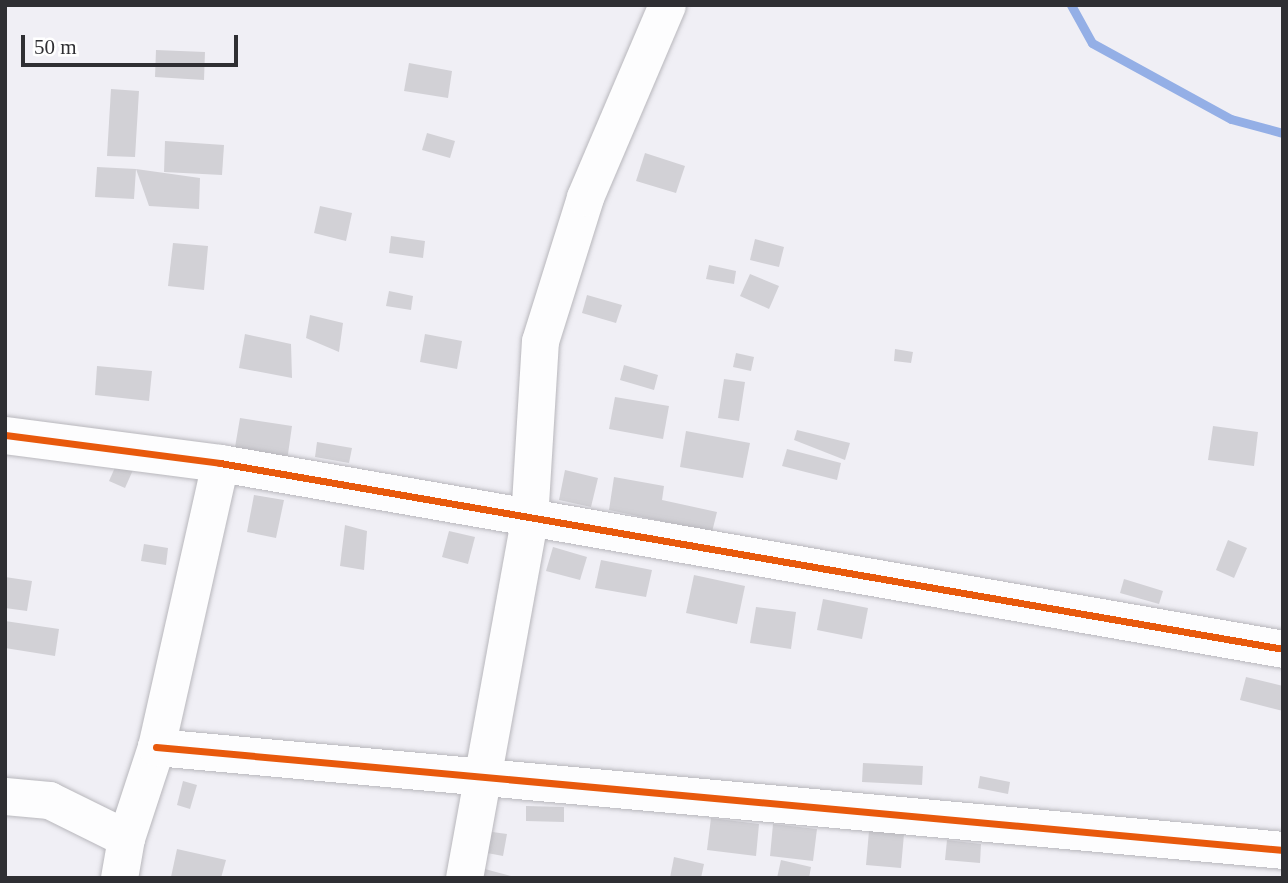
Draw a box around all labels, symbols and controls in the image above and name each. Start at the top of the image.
scale bar [24,21,242,65]
text: 50 m [34,35,77,59]

